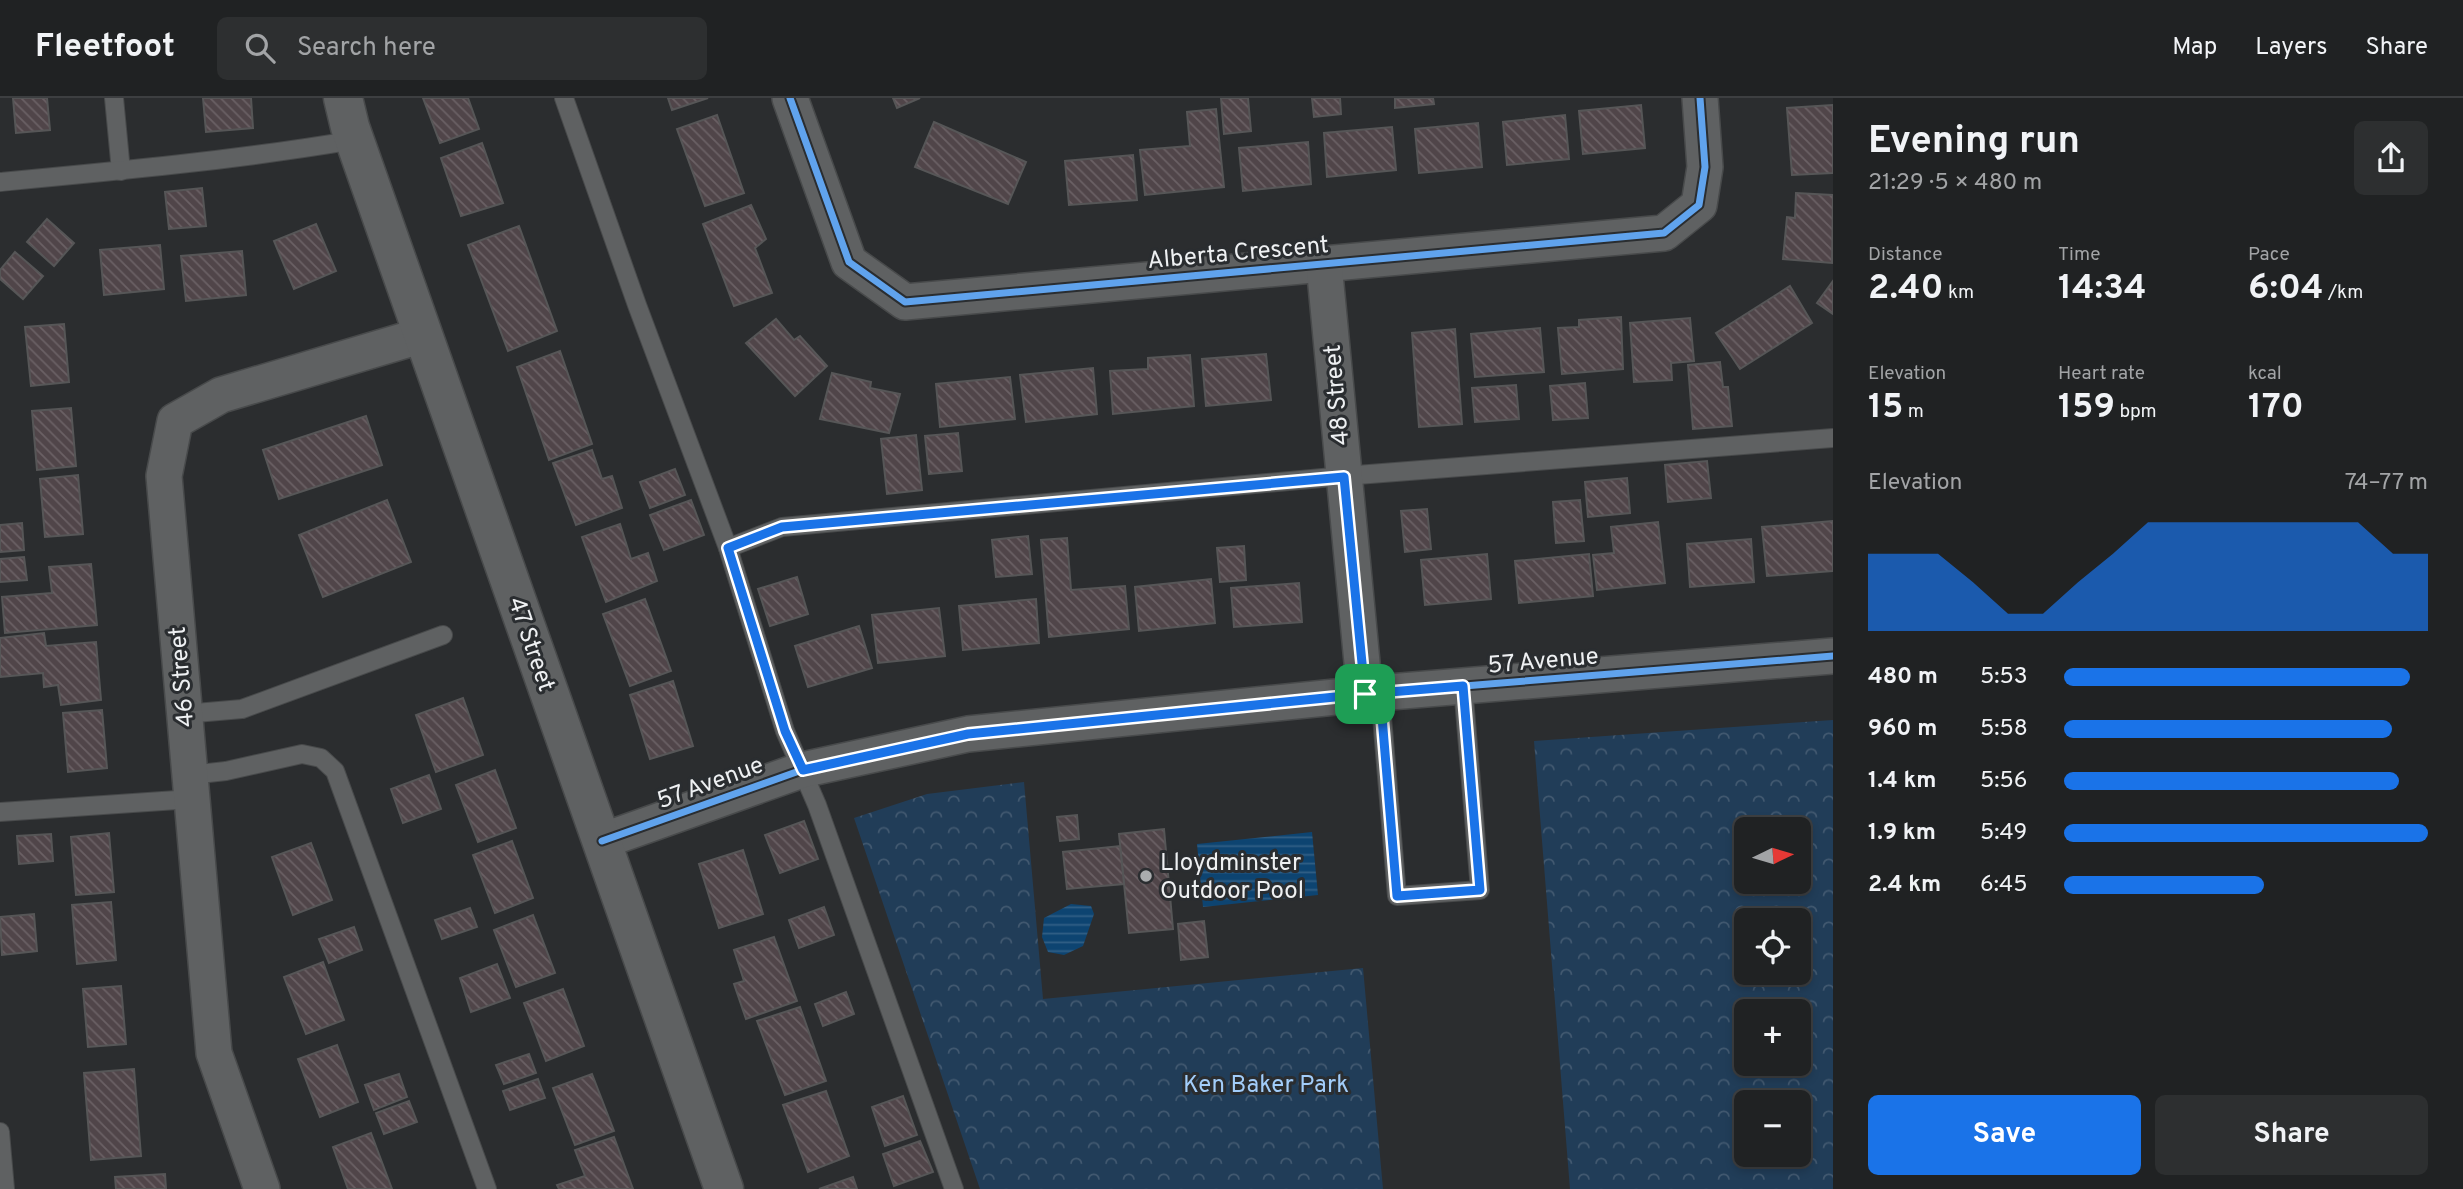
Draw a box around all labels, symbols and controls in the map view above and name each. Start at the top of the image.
search box [217,17,707,80]
text: Fleetfoot [35,27,175,69]
icon: search [241,29,279,67]
text: Search here [297,32,436,65]
text: Map [2172,33,2217,63]
text: Layers [2255,33,2327,63]
text: Share [2365,33,2428,63]
text: Evening run [1868,118,2080,167]
button: share [2354,121,2428,195]
text: 21:29 · 5 × 480 m [1868,169,2042,198]
street label: Alberta Crescent [1146,231,1330,277]
text: Distance [1868,243,1943,267]
text: Time [2058,243,2101,267]
text: Pace [2248,243,2290,267]
text: 2.40 [1868,267,1943,311]
text: 14:34 [2058,267,2147,311]
text: 6:04 [2248,267,2324,311]
text: km [1943,281,1974,305]
text: /km [2324,281,2363,305]
street label: 48 Street [1319,343,1357,447]
text: Elevation [1868,362,1946,386]
text: Heart rate [2058,362,2145,386]
text: kcal [2248,362,2282,386]
text: 15 [1868,386,1903,430]
text: 159 [2058,386,2115,430]
text: 170 [2248,386,2304,430]
text: m [1903,400,1924,424]
text: bpm [2115,400,2157,424]
text: Elevation [1868,469,1963,498]
text: 74–77 m [2345,469,2428,498]
street label: 47 Street [500,593,560,696]
street label: 46 Street [164,625,202,728]
street label: 57 Avenue [1487,642,1600,682]
text: 480 m [1868,663,1938,692]
text: 5:53 [1980,663,2028,692]
pin [1335,664,1395,724]
icon: arrive [1346,675,1384,713]
text: 960 m [1868,715,1937,744]
text: 5:58 [1980,715,2028,744]
street label: 57 Avenue [653,751,768,817]
text: 1.4 km [1868,767,1936,796]
text: 5:56 [1980,767,2027,796]
north arrow [1734,817,1811,894]
map controls [1734,817,1811,1167]
text: 1.9 km [1868,819,1936,848]
text: 5:49 [1980,819,2027,848]
place label: Lloydminster Outdoor Pool [1160,849,1304,907]
marker: Lloydminster Outdoor Pool [1138,868,1154,884]
text: 2.4 km [1868,871,1941,900]
text: 6:45 [1980,871,2027,900]
button: locate [1734,908,1811,985]
button: + [1734,999,1811,1076]
park label: Ken Baker Park [1183,1071,1349,1101]
button: − [1734,1090,1811,1167]
button: Save [1868,1095,2141,1175]
button: Share [2155,1095,2428,1175]

